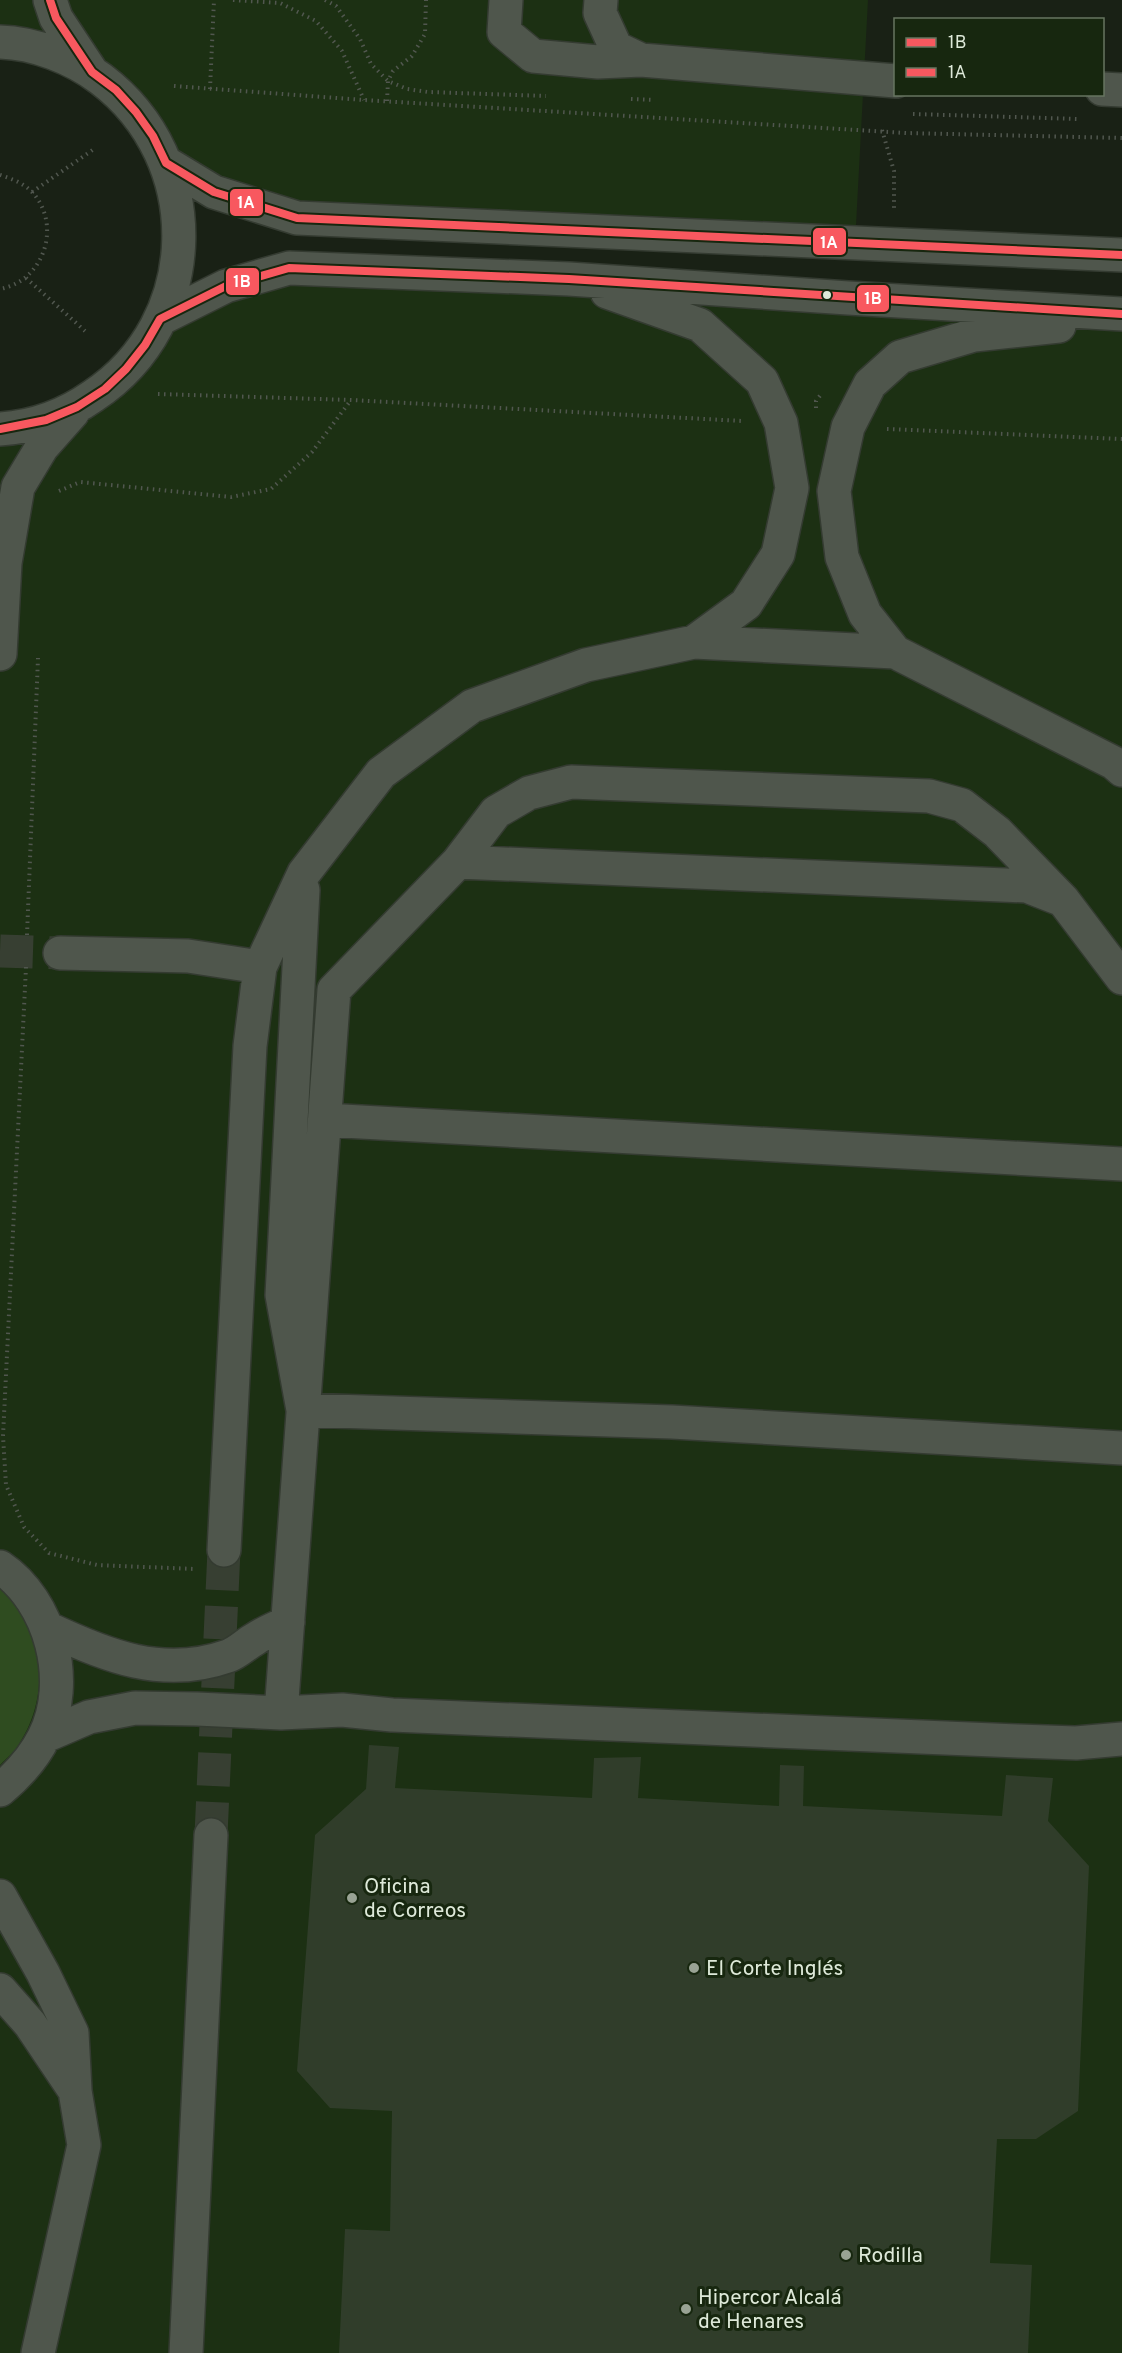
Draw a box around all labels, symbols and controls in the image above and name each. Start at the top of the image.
legend [894,18,1104,96]
text: 1B [948,32,966,55]
text: 1A [948,62,966,85]
line badge: 1A [229,188,264,217]
text: 1A [237,194,255,214]
line badge: 1A [812,227,847,256]
text: 1A [820,234,838,254]
line badge: 1B [225,267,260,296]
text: 1B [233,273,251,293]
line badge: 1B [856,284,890,313]
unlabelled marker [821,289,833,301]
text: 1B [864,290,882,310]
place label: Oficina de Correos [364,1874,466,1925]
marker: Oficina de Correos [345,1891,359,1905]
place label: El Corte Inglés [706,1956,843,1983]
marker: El Corte Inglés [687,1961,701,1975]
place label: Rodilla [858,2243,923,2270]
marker: Rodilla [839,2248,853,2262]
place label: Hipercor Alcalá de Henares [698,2285,842,2336]
marker: Hipercor Alcalá de Henares [679,2302,693,2316]

